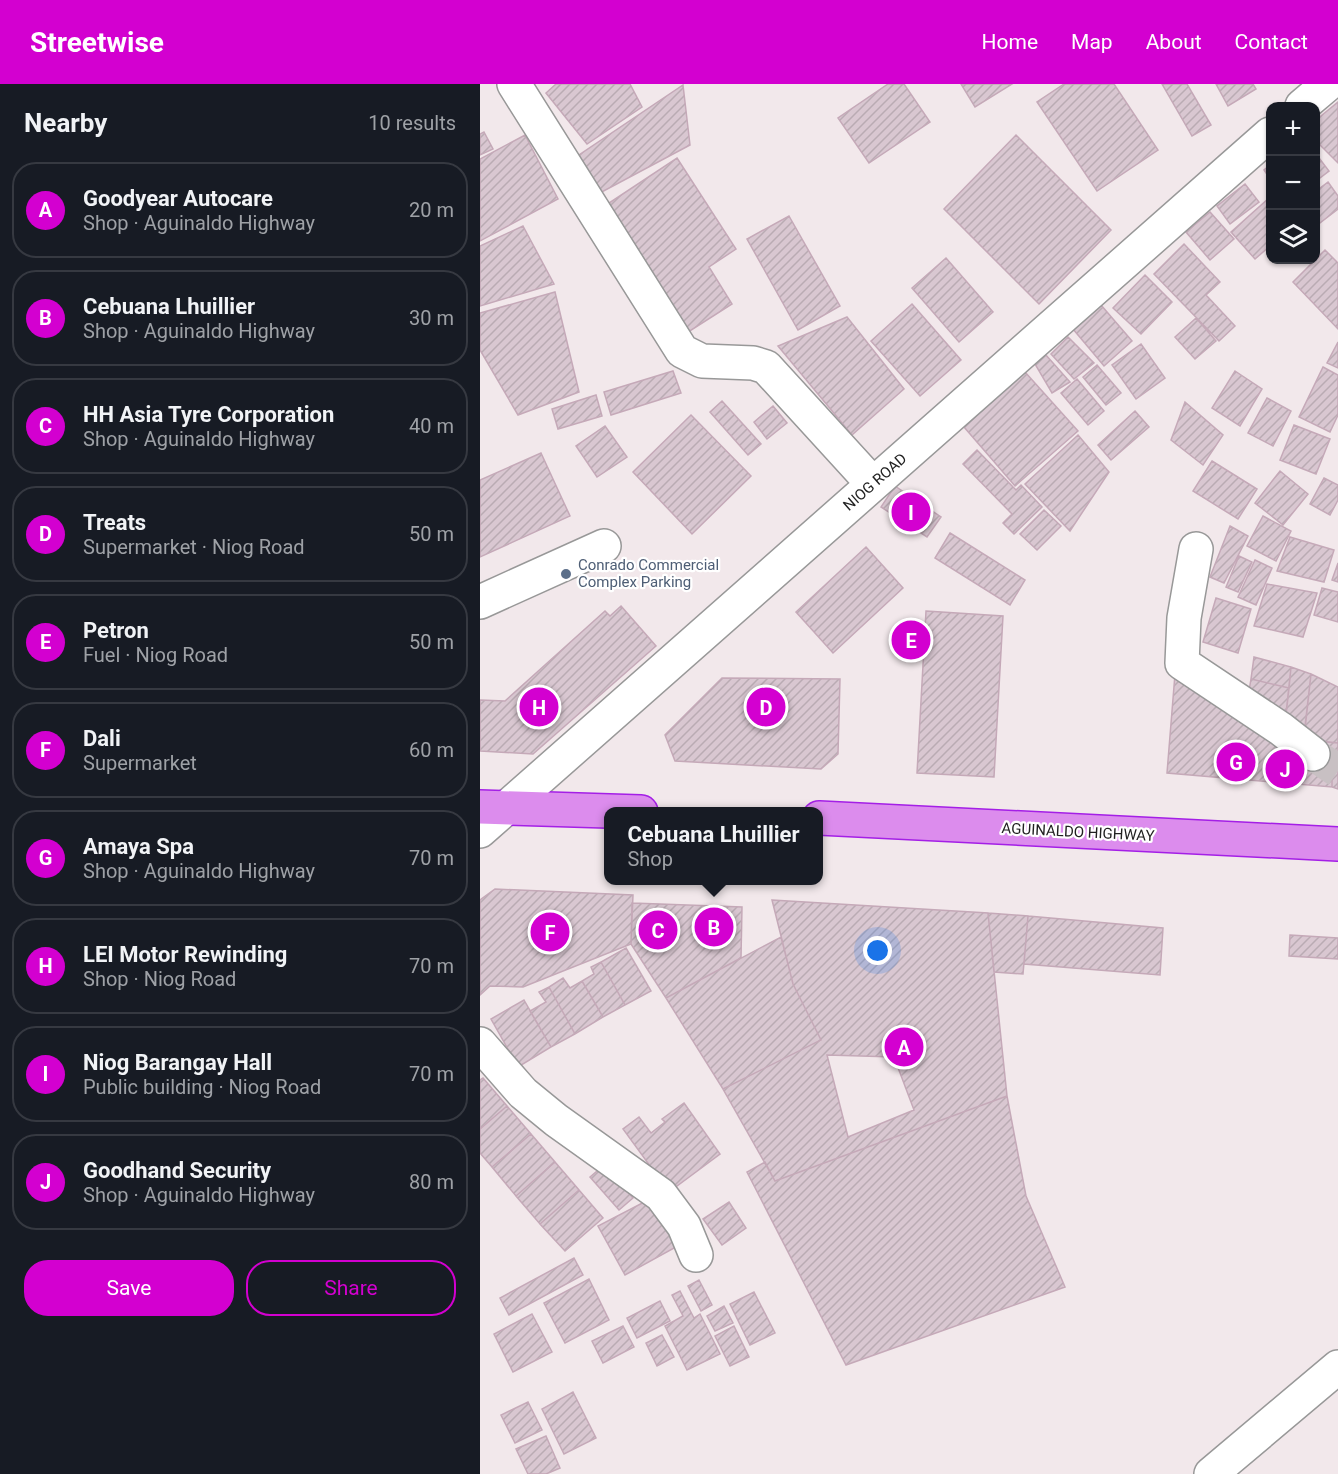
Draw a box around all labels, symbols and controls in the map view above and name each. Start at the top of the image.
text: Streetwise [30,26,164,59]
text: Home [982,30,1038,54]
text: Map [1071,30,1113,54]
text: About [1146,30,1202,54]
text: Contact [1235,30,1308,54]
map controls [1266,102,1320,264]
button: + [1266,102,1320,156]
text: Nearby [24,108,107,138]
text: 10 results [368,111,456,135]
button: − [1266,156,1320,210]
text: Goodyear Autocare [83,186,273,211]
text: A [39,198,52,222]
text: 20 m [409,198,454,222]
button: layers [1266,210,1320,264]
text: Shop · Aguinaldo Highway [83,211,315,235]
text: Cebuana Lhuillier [83,294,255,319]
text: B [39,306,52,330]
text: 30 m [409,306,454,330]
text: Shop · Aguinaldo Highway [83,319,315,343]
text: HH Asia Tyre Corporation [83,402,334,427]
text: C [39,414,52,438]
text: 40 m [409,414,454,438]
text: Shop · Aguinaldo Highway [83,427,315,451]
street label: NIOG ROAD [840,450,910,514]
pin: I [892,490,930,534]
text: Treats [83,510,146,535]
text: D [39,522,52,546]
text: 50 m [409,522,454,546]
text: Supermarket · Niog Road [83,535,305,559]
place label: Conrado Commercial Complex Parking [578,556,719,591]
marker: Conrado Commercial Complex Parking [559,567,573,581]
text: Petron [83,618,149,643]
pin: E [892,618,930,662]
text: E [40,630,51,654]
text: 50 m [409,630,454,654]
text: Fuel · Niog Road [83,643,228,667]
pin: H [520,684,558,730]
pin: D [746,684,786,730]
text: Dali [83,726,121,751]
text: F [40,738,51,762]
text: 60 m [409,738,454,762]
pin: G [1216,740,1256,784]
pin: J [1266,746,1304,792]
text: Supermarket [83,751,197,775]
popup [604,807,823,885]
street label: AGUINALDO HIGHWAY [1001,819,1155,845]
text: Cebuana Lhuillier [627,822,800,847]
text: Amaya Spa [83,834,194,859]
text: G [39,846,52,870]
text: 70 m [409,846,454,870]
text: Shop [627,847,673,871]
text: Shop · Aguinaldo Highway [83,859,315,883]
pin: B [694,904,734,950]
pin: C [638,908,678,952]
pin: F [530,910,570,954]
your location [863,936,892,965]
text: LEI Motor Rewinding [83,942,287,967]
text: H [38,954,53,978]
text: 70 m [409,954,454,978]
text: Shop · Niog Road [83,967,236,991]
pin: A [884,1024,924,1070]
text: Niog Barangay Hall [83,1050,272,1075]
text: I [43,1062,48,1086]
text: 70 m [409,1062,454,1086]
text: Public building · Niog Road [83,1075,321,1099]
text: Goodhand Security [83,1158,271,1183]
text: J [40,1170,51,1194]
text: 80 m [409,1170,454,1194]
text: Shop · Aguinaldo Highway [83,1183,315,1207]
button: Save [24,1260,234,1316]
button: Share [246,1260,456,1316]

